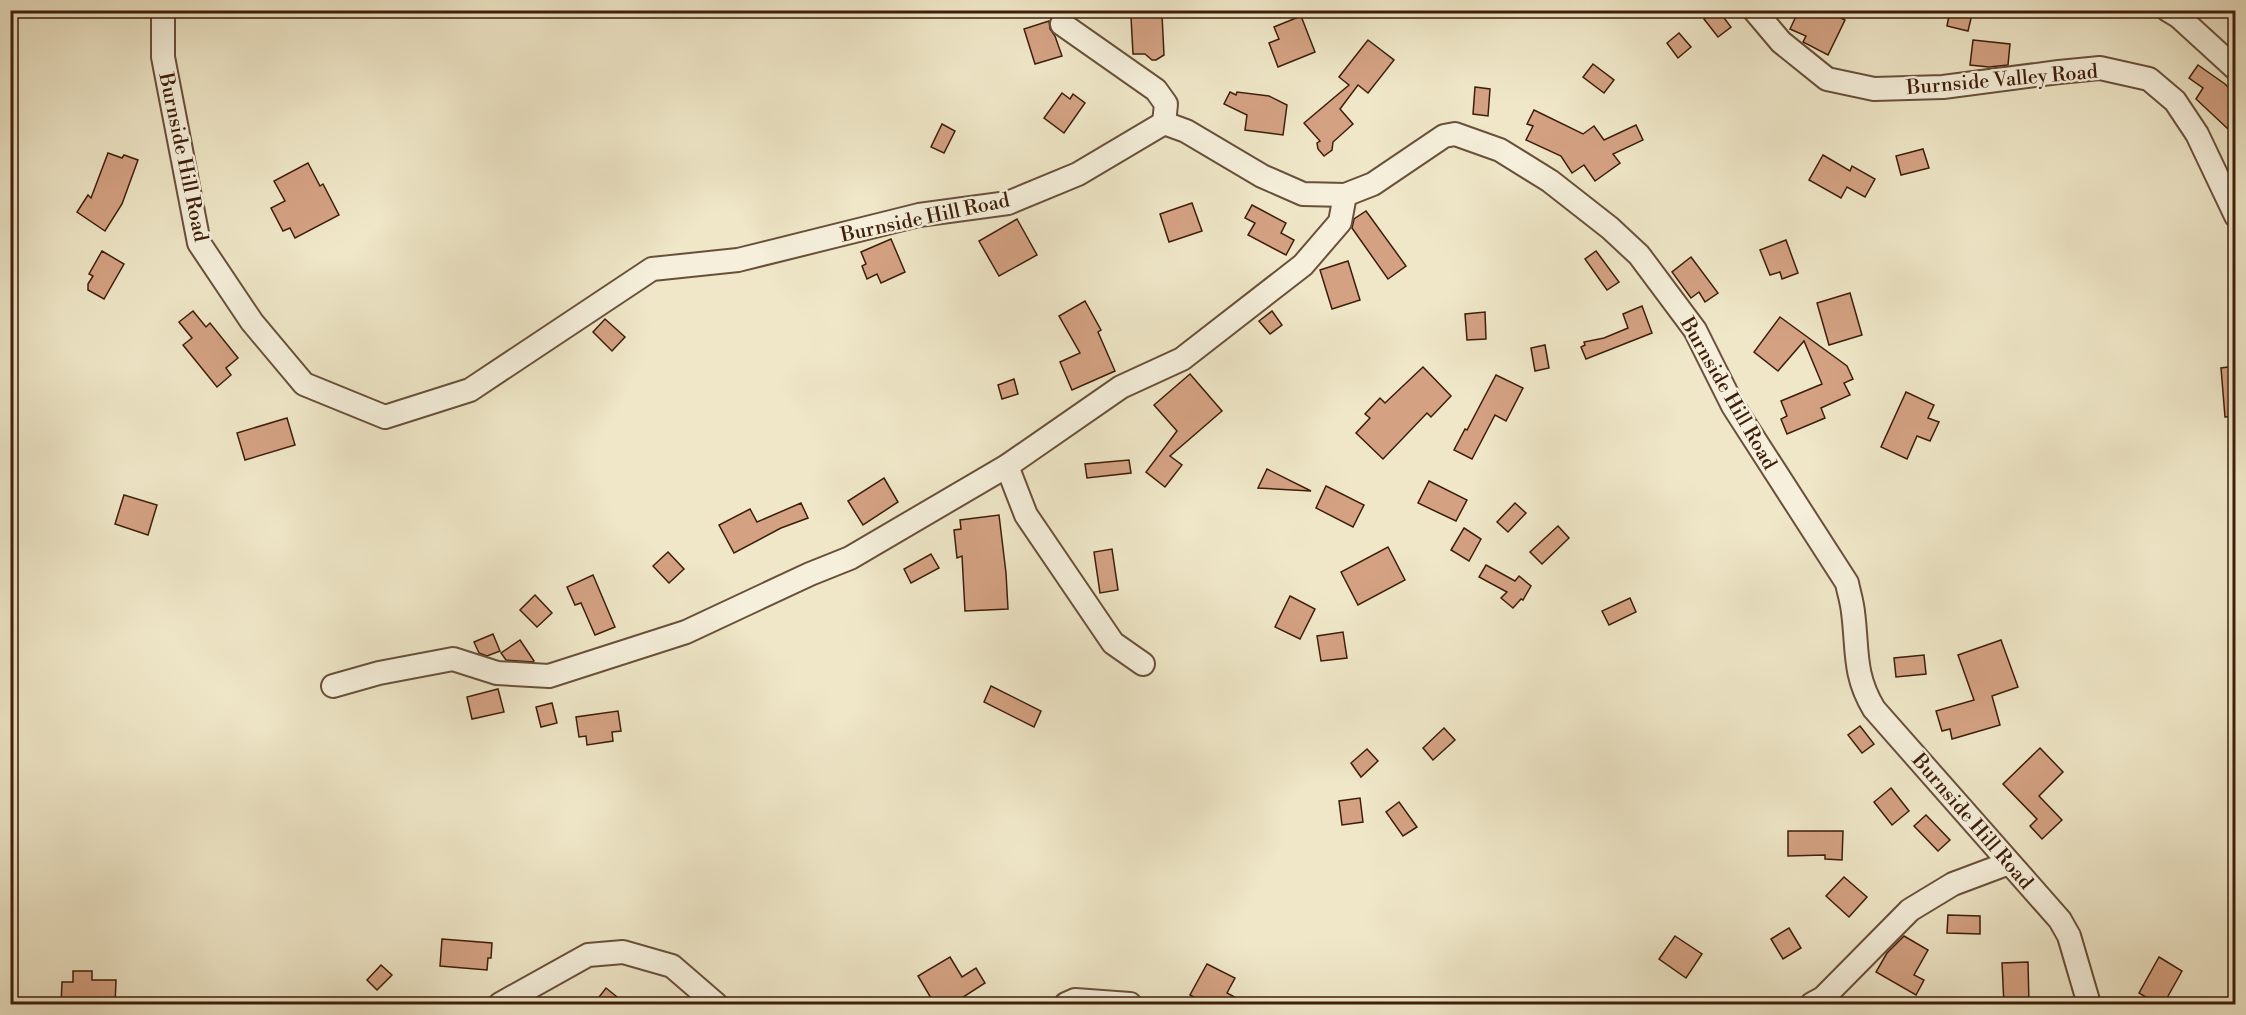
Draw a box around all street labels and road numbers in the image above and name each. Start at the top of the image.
street label: Burnside Valley Road [1904,60,2100,101]
street label: Burnside Hill Road [152,69,213,245]
street label: Burnside Hill Road [837,188,1013,249]
street label: Burnside Hill Road [1673,312,1782,475]
street label: Burnside Hill Road [1905,748,2038,896]

